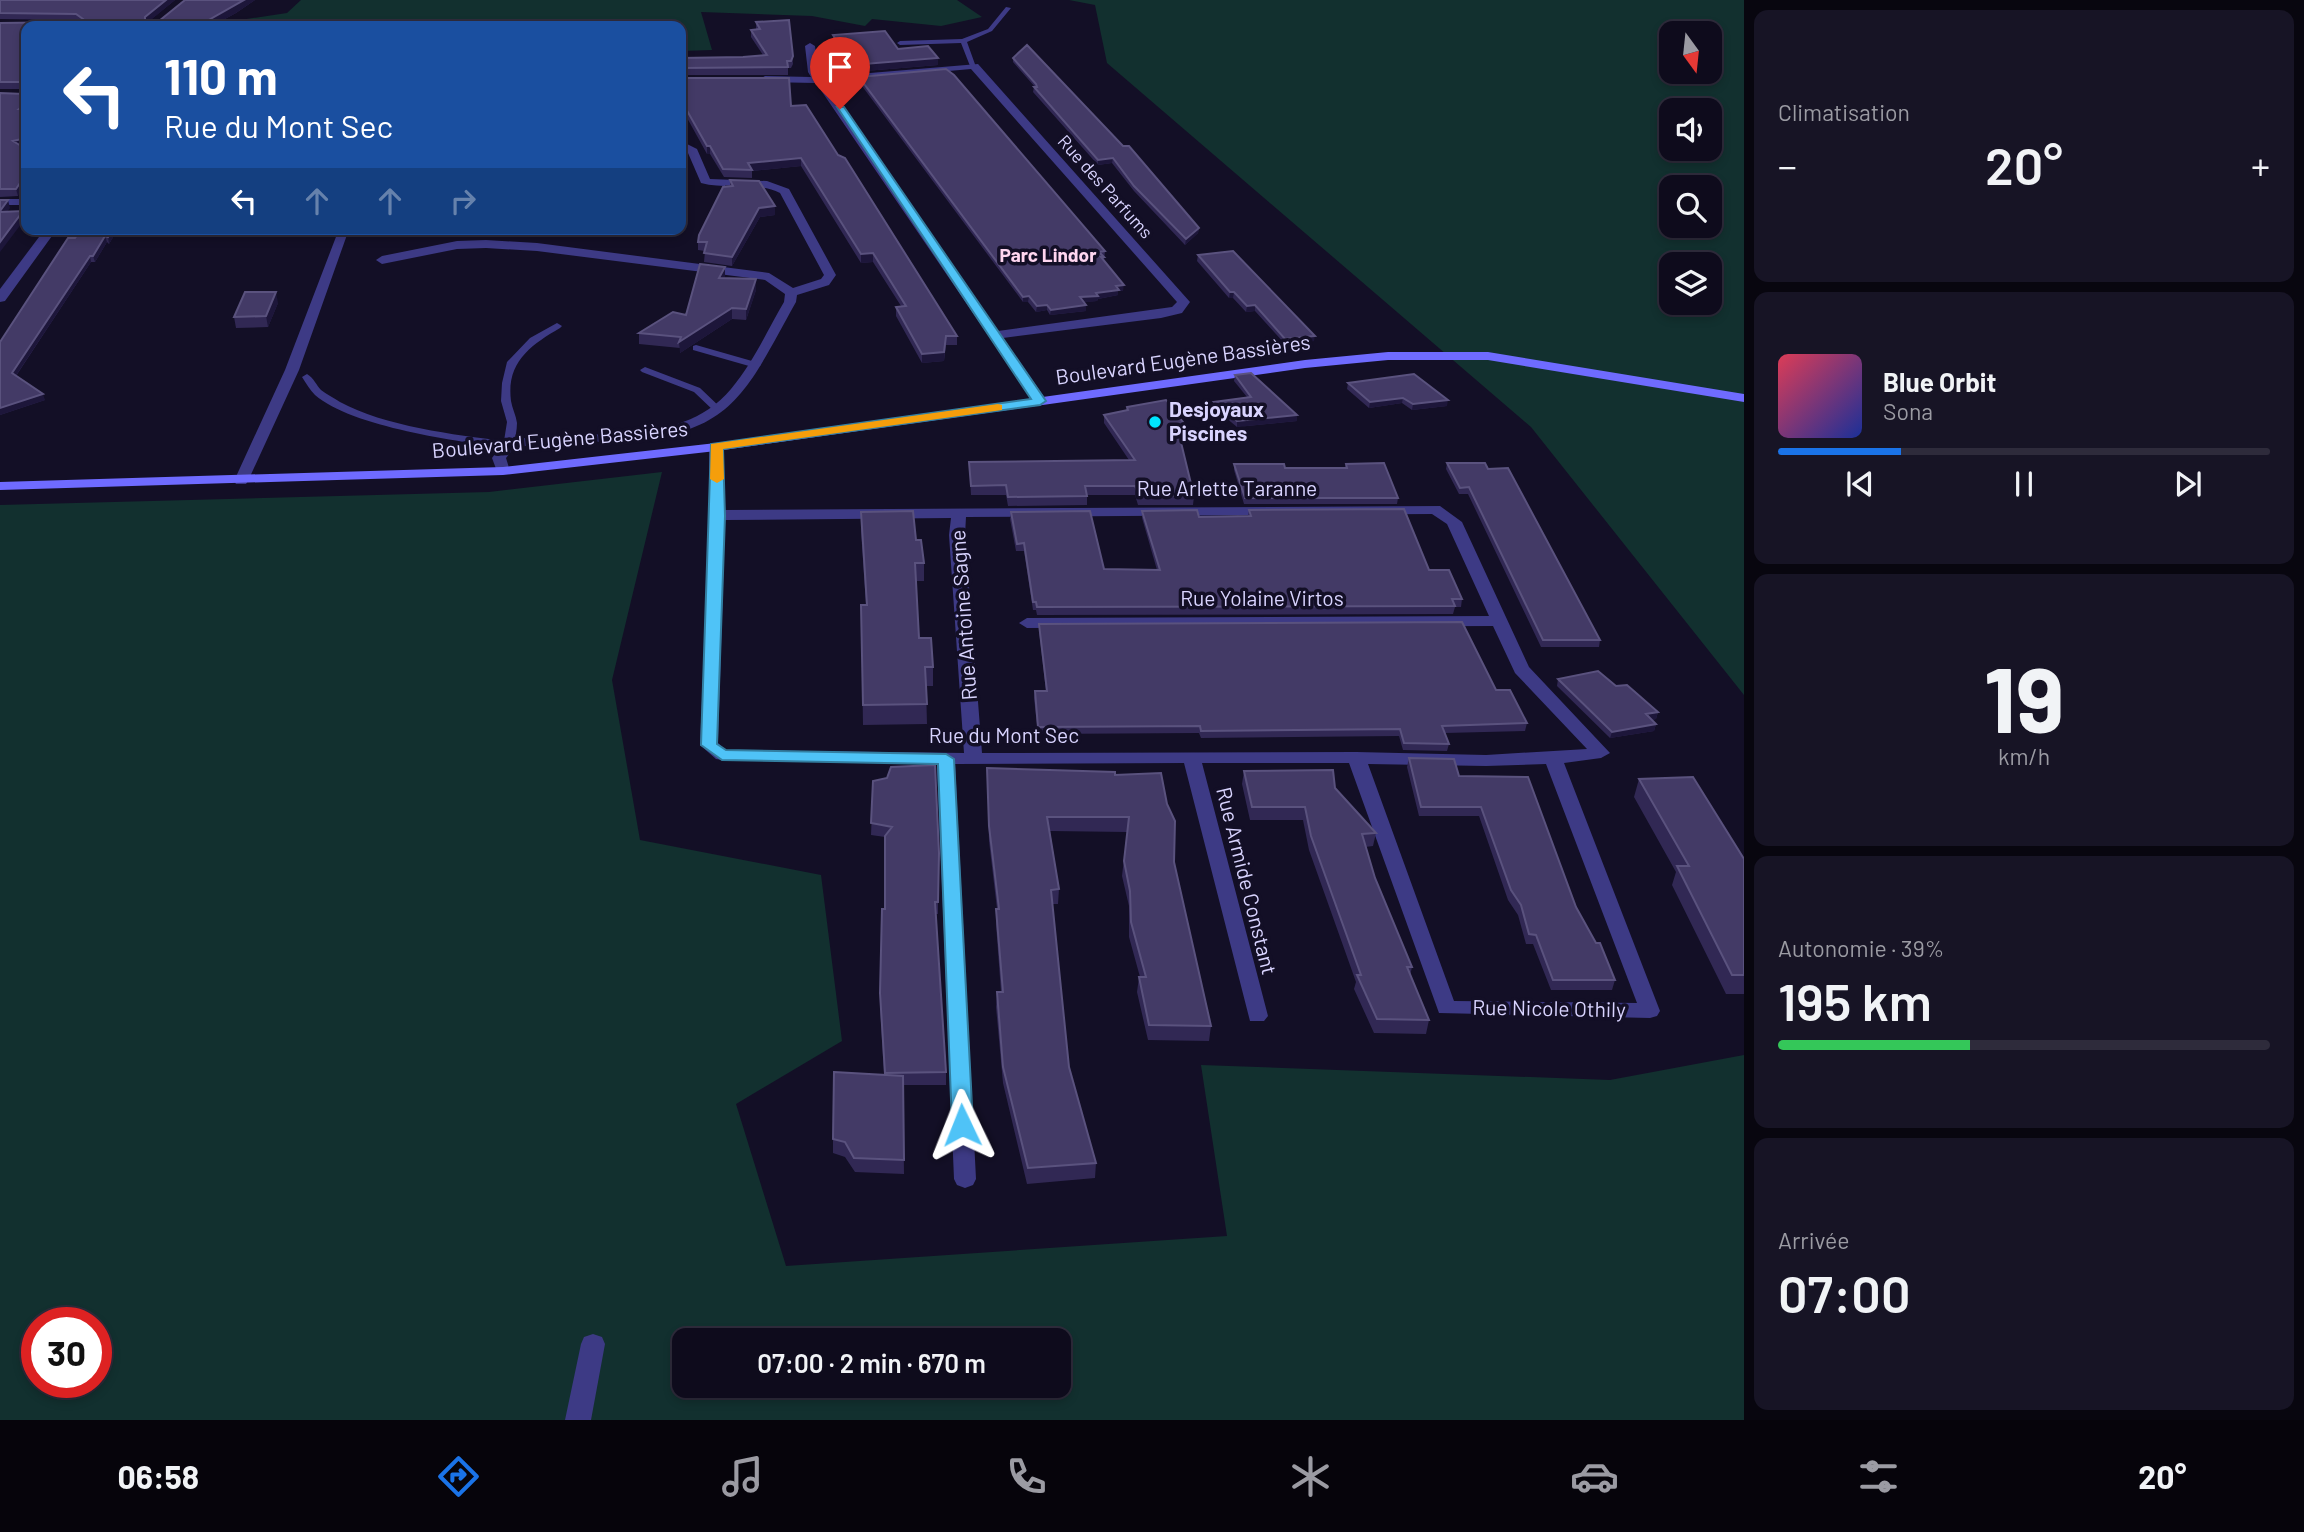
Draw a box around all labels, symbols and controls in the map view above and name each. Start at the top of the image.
north arrow [1659,21,1722,84]
map controls [1659,21,1722,315]
pin [810,37,870,109]
text: 110 m [164,46,278,105]
icon: arrive [821,48,859,86]
icon: left [49,49,140,140]
button: sound [1659,98,1722,161]
text: Climatisation [1778,98,1910,126]
text: Rue du Mont Sec [164,106,393,144]
street label: Rue des Parfums [1054,130,1158,243]
text: 20° [1985,133,2063,195]
text: − [1778,142,1797,188]
text: + [2251,142,2270,188]
button: search [1659,175,1722,238]
icon: left [225,182,263,220]
icon: ahead [298,182,336,220]
icon: ahead [371,182,409,220]
icon: right [444,182,482,220]
district label: Parc Lindor [1000,243,1097,266]
button: layers [1659,252,1722,315]
street label: Boulevard Eugène Bassières [1054,328,1312,389]
text: Blue Orbit [1883,366,1996,397]
place label: Desjoyaux Piscines [1169,396,1264,445]
text: Sona [1883,397,1933,425]
marker: Desjoyaux Piscines [1147,414,1163,430]
street label: Boulevard Eugène Bassières [431,415,689,462]
icon: previous [1841,465,1879,503]
icon: pause [2005,465,2043,503]
icon: next [2169,465,2207,503]
street label: Rue Arlette Taranne [1137,475,1317,500]
street label: Rue Antoine Sagne [944,529,981,701]
street label: Rue Yolaine Virtos [1180,585,1344,610]
text: 19 [1984,642,2064,751]
street label: Rue du Mont Sec [929,722,1079,747]
text: km/h [1998,742,2050,770]
street label: Rue Armide Constant [1212,784,1283,977]
text: Autonomie · 39% [1778,934,1944,962]
text: 195 km [1778,969,1932,1031]
street label: Rue Nicole Othily [1472,994,1626,1021]
position arrow [925,1088,999,1162]
text: Arrivée [1778,1226,1850,1254]
text: 07:00 [1778,1261,1910,1323]
speed limit sign: 30 [21,1307,112,1398]
text: 07:00 · 2 min · 670 m [757,1347,986,1378]
icon: directions [434,1452,483,1501]
icon: music [718,1452,767,1501]
icon: phone [1002,1452,1051,1501]
icon: climate [1286,1452,1335,1501]
icon: car [1570,1452,1619,1501]
icon: filters [1854,1452,1903,1501]
text: 06:58 [118,1457,199,1495]
text: 20° [2138,1457,2186,1495]

